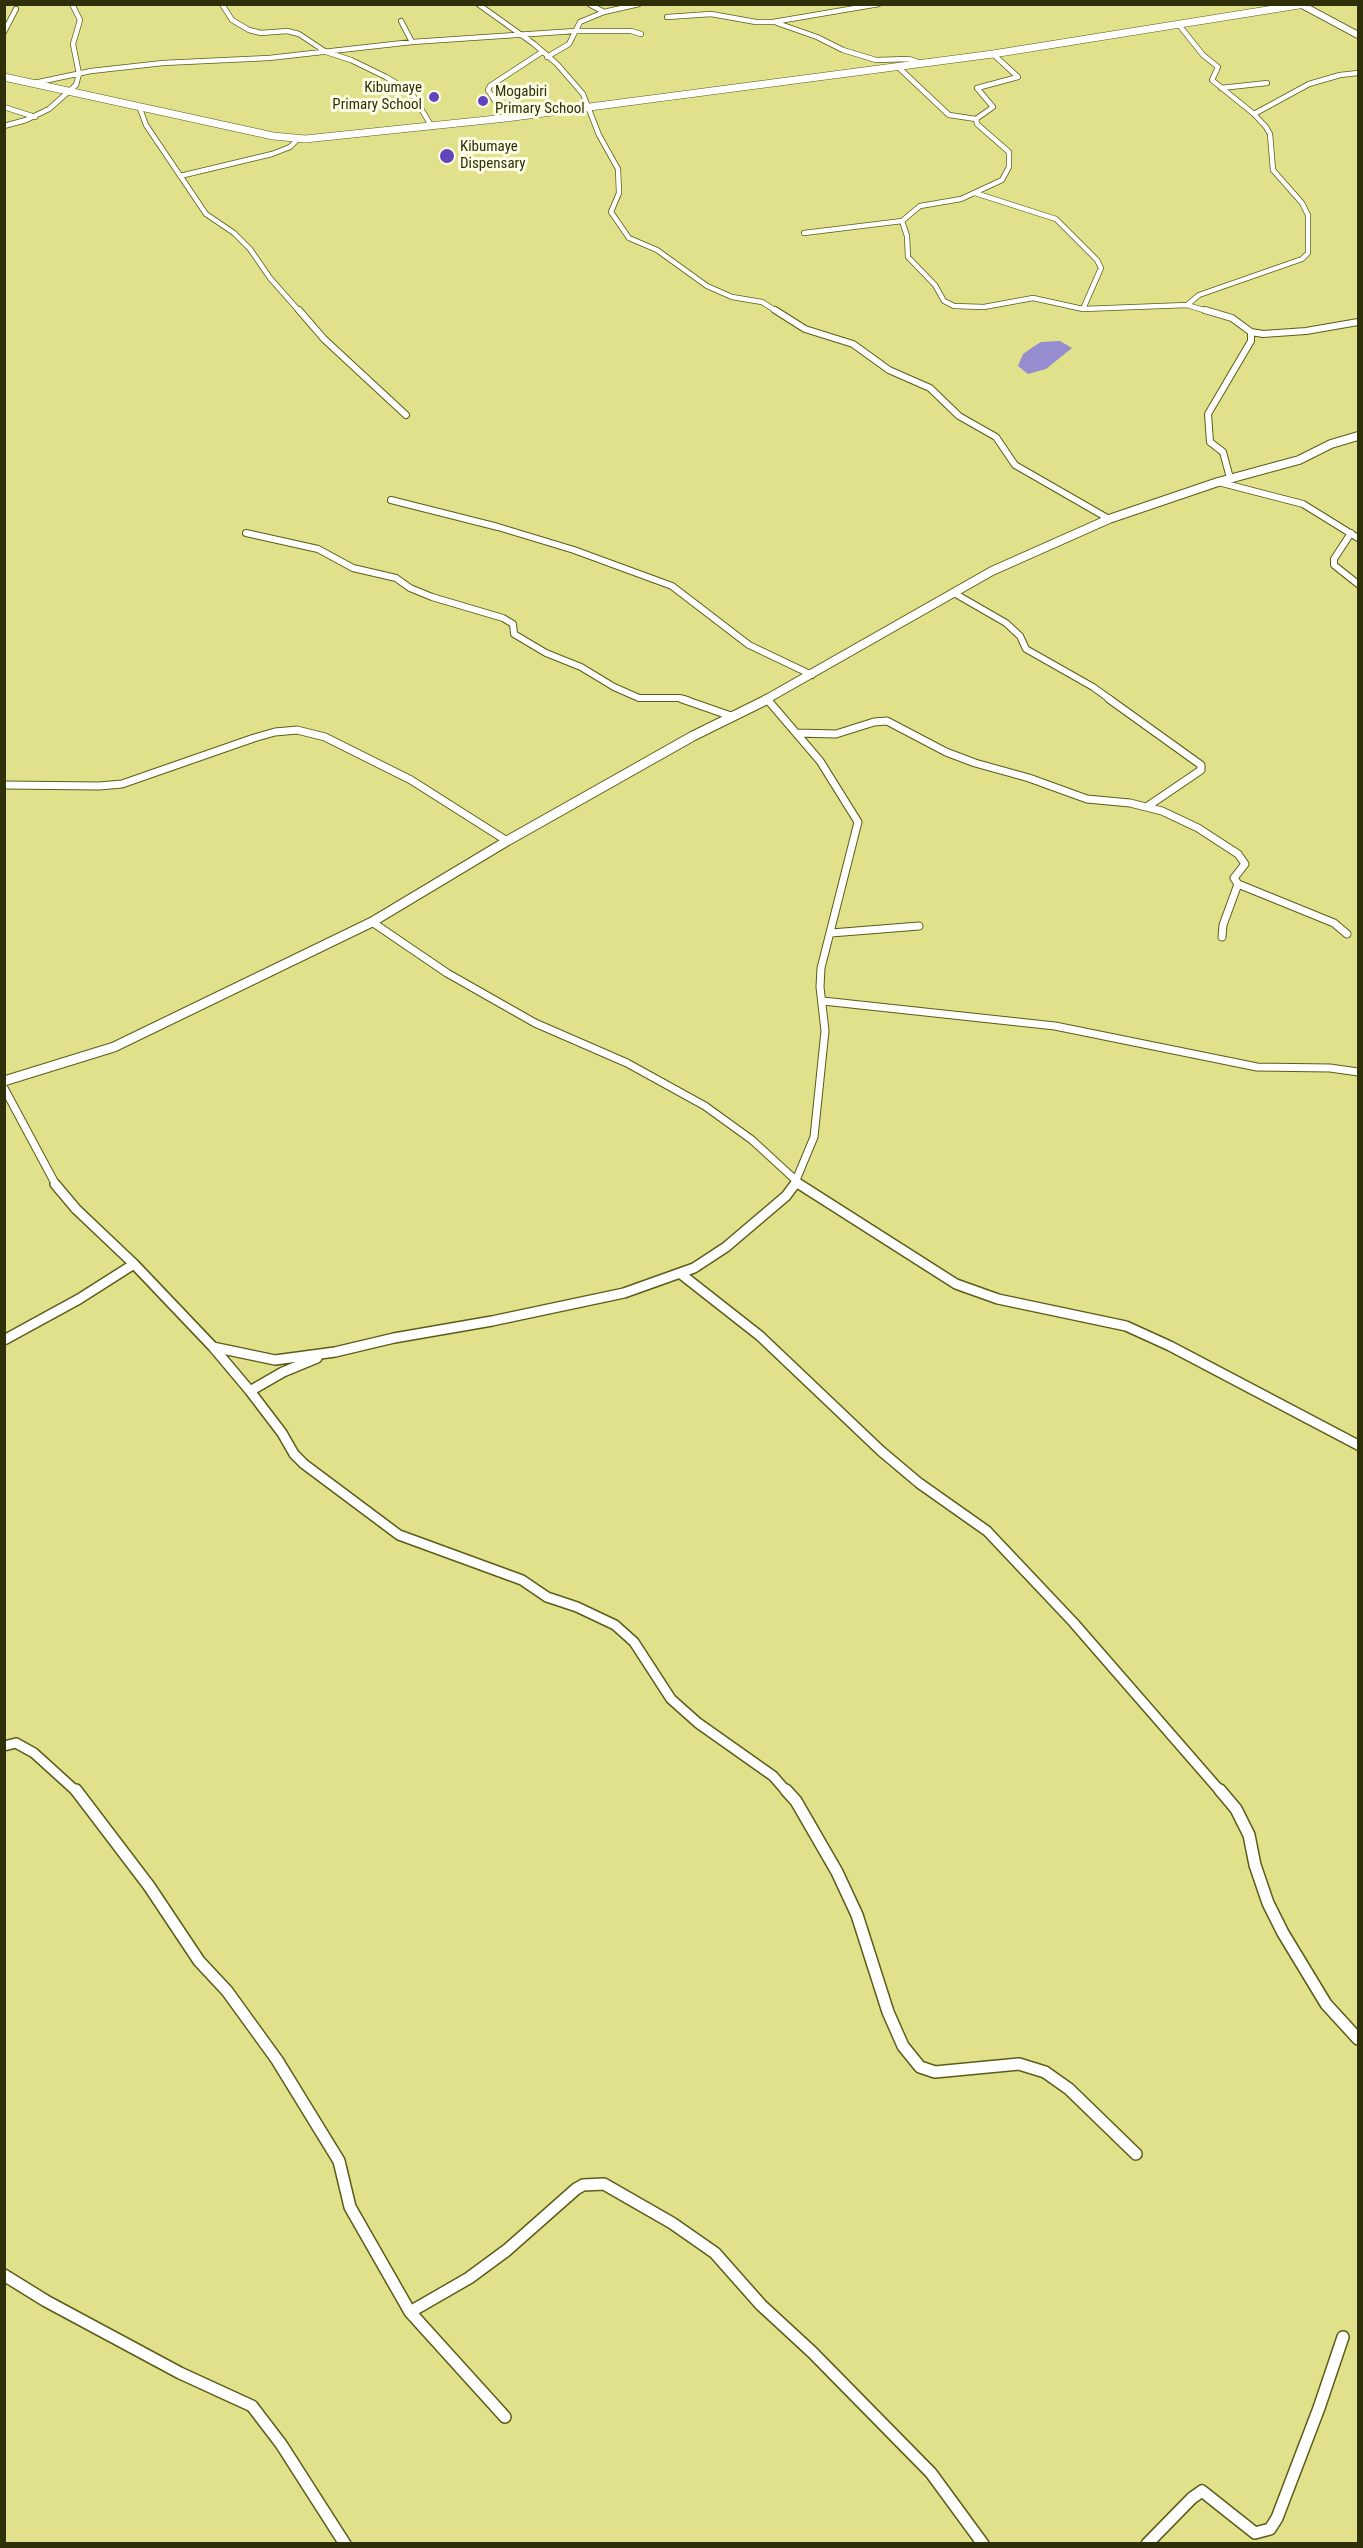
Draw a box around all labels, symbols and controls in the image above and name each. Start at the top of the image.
place label: Kibumaye Primary School [332,79,422,114]
place label: Mogabiri Primary School [495,83,585,118]
marker: Kibumaye Primary School [427,90,441,104]
marker: Mogabiri Primary School [476,94,490,108]
place label: Kibumaye Dispensary [460,138,526,173]
marker: Kibumaye Dispensary [438,147,456,165]

